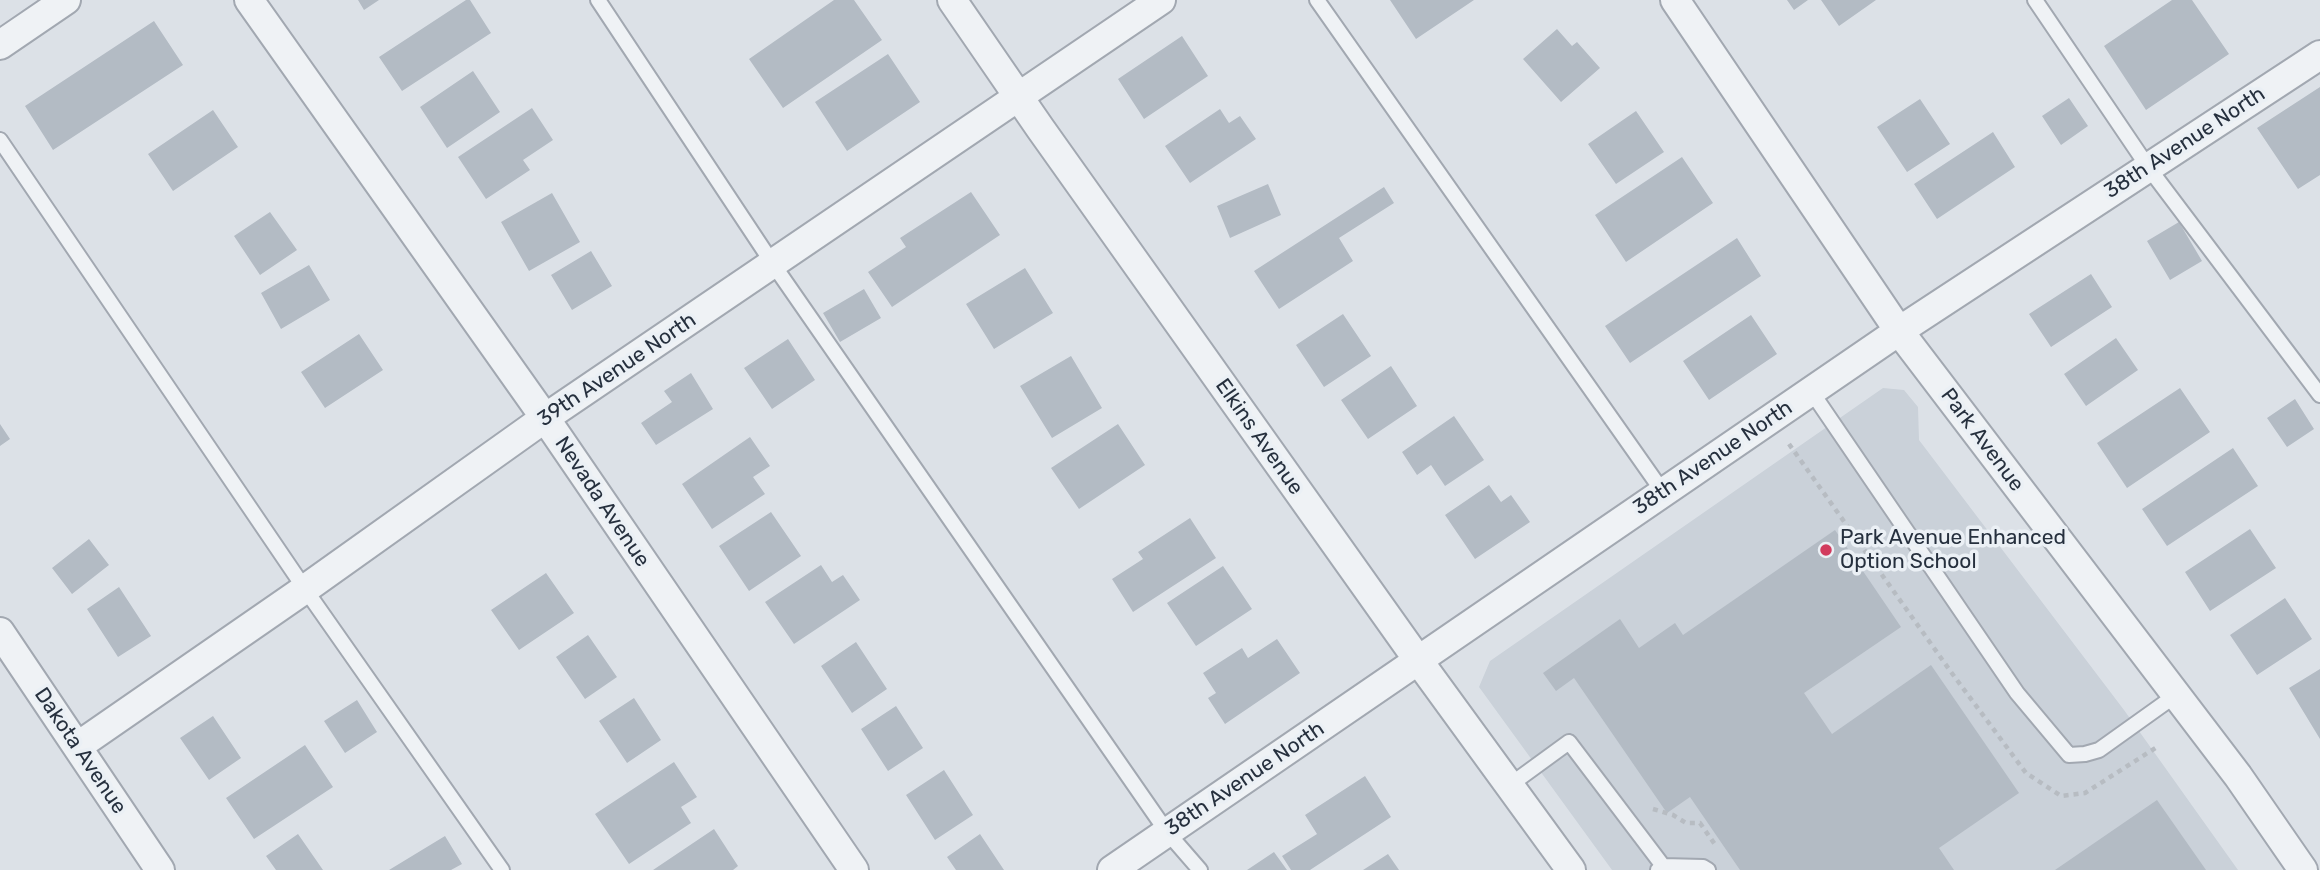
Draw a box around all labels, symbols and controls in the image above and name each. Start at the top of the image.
street label: 38th Avenue North [2100,82,2270,204]
street label: 39th Avenue North [533,308,701,432]
street label: Elkins Avenue [1210,374,1308,500]
street label: Park Avenue [1935,384,2029,496]
street label: 38th Avenue North [1629,395,1797,521]
street label: Nevada Avenue [549,432,655,572]
place label: Park Avenue Enhanced Option School [1840,525,2066,575]
marker: Park Avenue Enhanced Option School [1818,542,1834,558]
street label: Dakota Avenue [28,683,132,819]
street label: 38th Avenue North [1161,716,1329,842]

